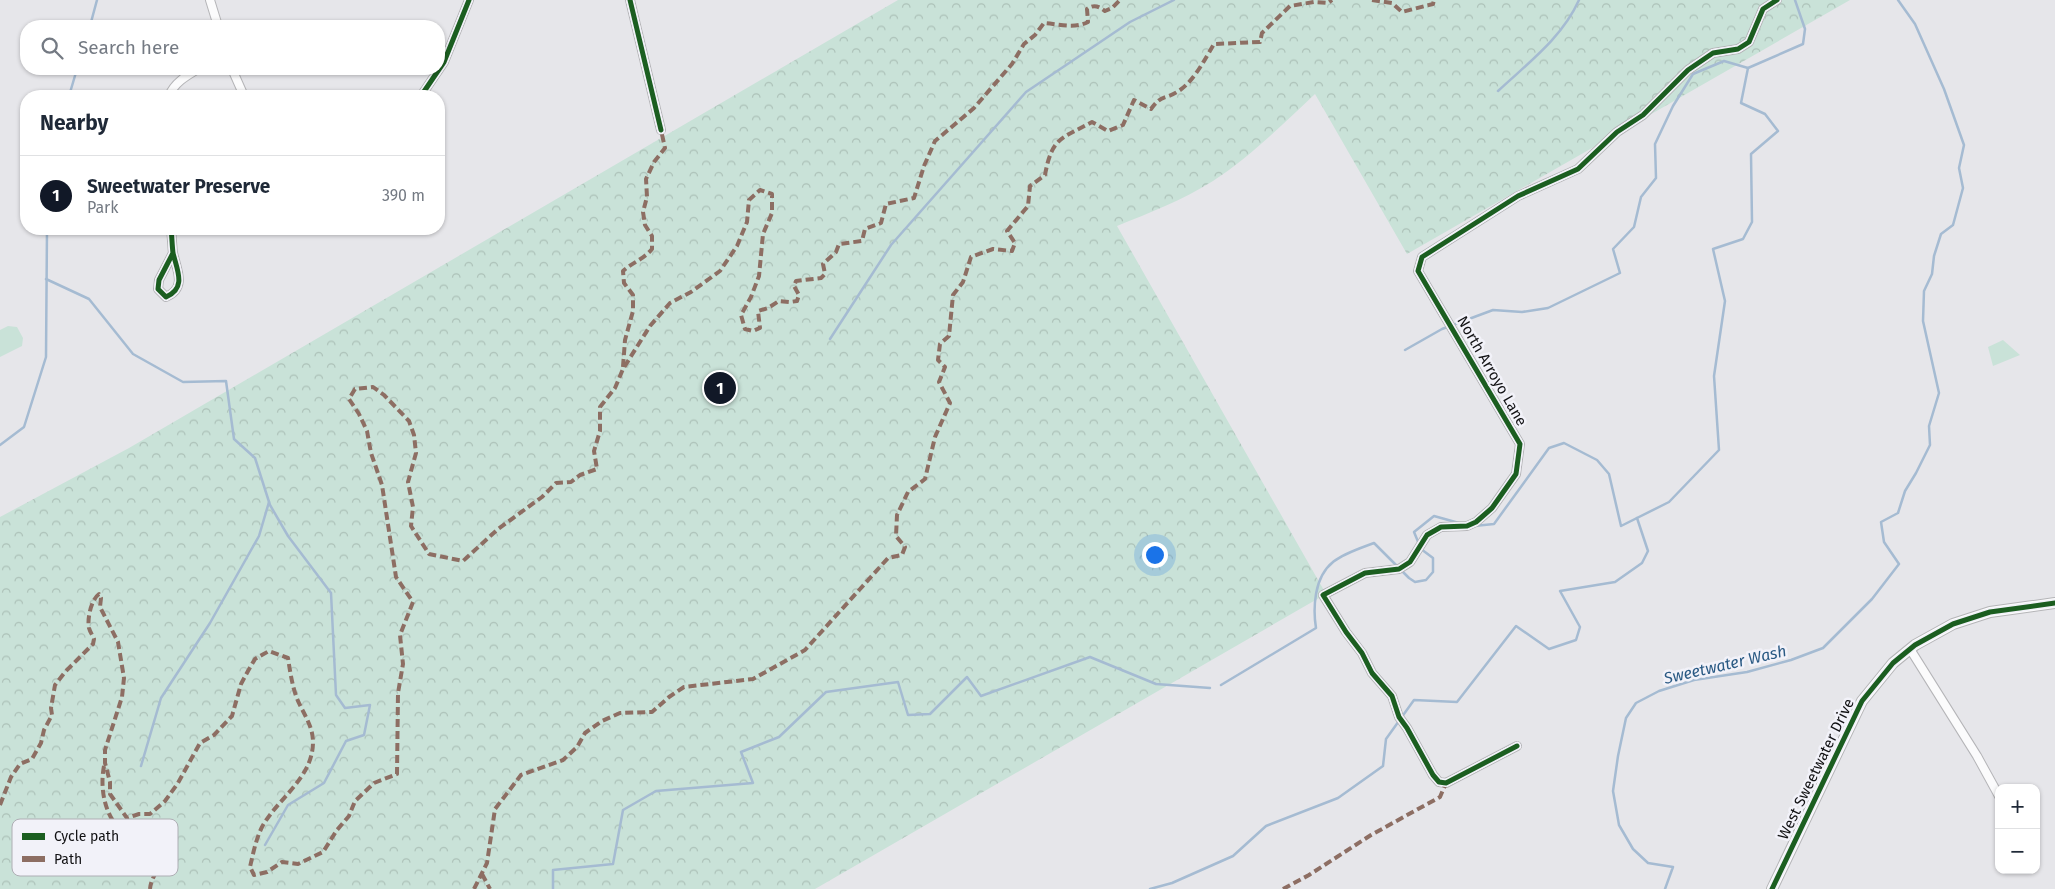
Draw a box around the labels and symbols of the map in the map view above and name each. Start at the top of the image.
street label: North Arroyo Lane [1453,313,1531,429]
pin: 1 [704,369,736,407]
your location [1142,542,1168,568]
water label: Sweetwater Wash [1661,641,1788,688]
street label: West Sweetwater Drive [1774,696,1858,842]
legend [12,819,178,876]
text: Cycle path [54,828,119,845]
text: Path [54,851,82,868]

